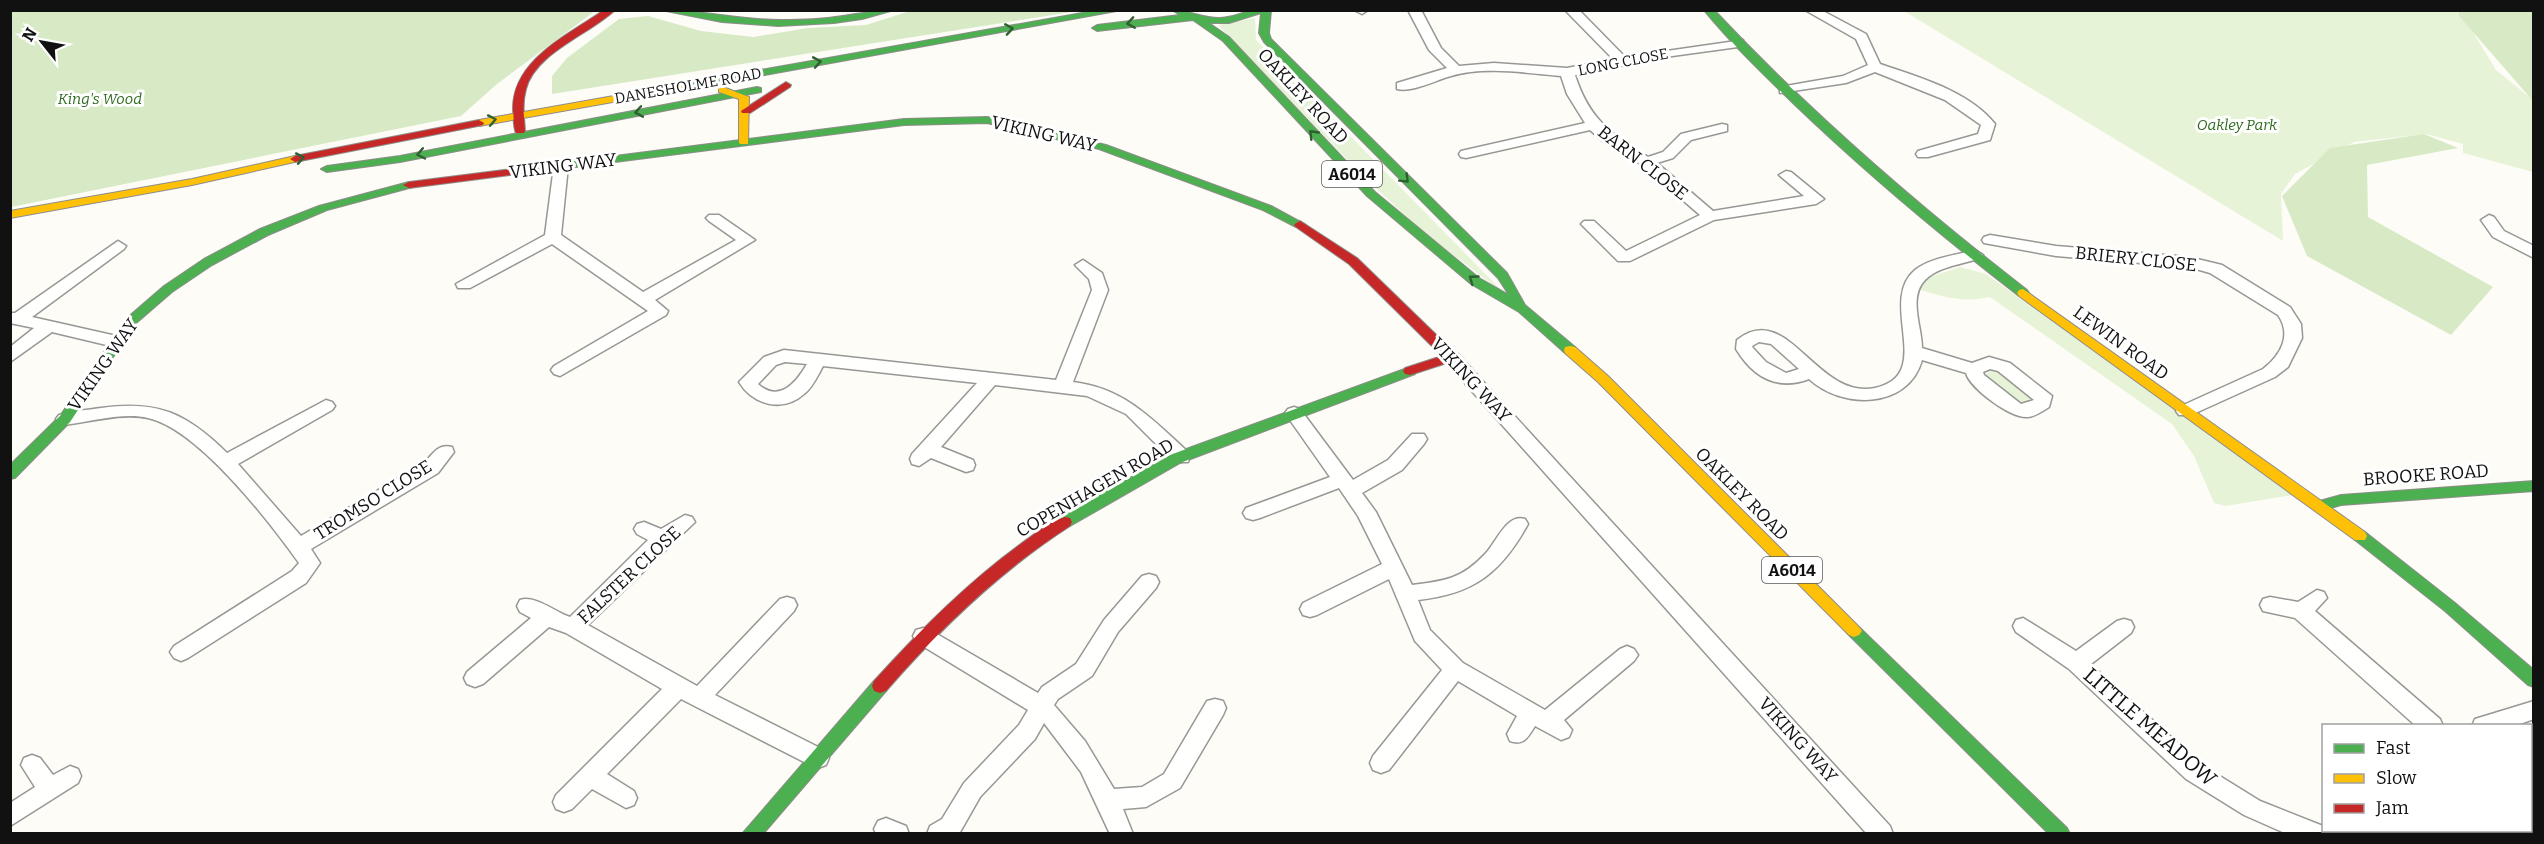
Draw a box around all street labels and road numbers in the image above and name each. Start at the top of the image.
street label: OAKLEY ROAD [1253,44,1353,148]
street label: LONG CLOSE [1576,44,1670,80]
street label: DANESHOLME ROAD [613,64,763,108]
street label: VIKING WAY [989,111,1099,157]
street label: BARN CLOSE [1593,121,1693,205]
street label: VIKING WAY [508,148,618,183]
road number: A6014 [1322,161,1382,187]
street label: BRIERY CLOSE [2074,242,2198,276]
street label: LEWIN ROAD [2069,301,2173,385]
street label: VIKING WAY [63,314,143,415]
street label: VIKING WAY [1426,333,1516,427]
street label: COPENHAGEN ROAD [1012,434,1178,542]
street label: OAKLEY ROAD [1691,443,1793,545]
street label: TROMSO CLOSE [310,455,436,545]
street label: BROOKE ROAD [2362,460,2490,490]
street label: FALSTER CLOSE [573,522,685,628]
road number: A6014 [1762,557,1822,583]
street label: LITTLE MEADOW [2078,662,2222,792]
street label: VIKING WAY [1754,693,1842,788]

